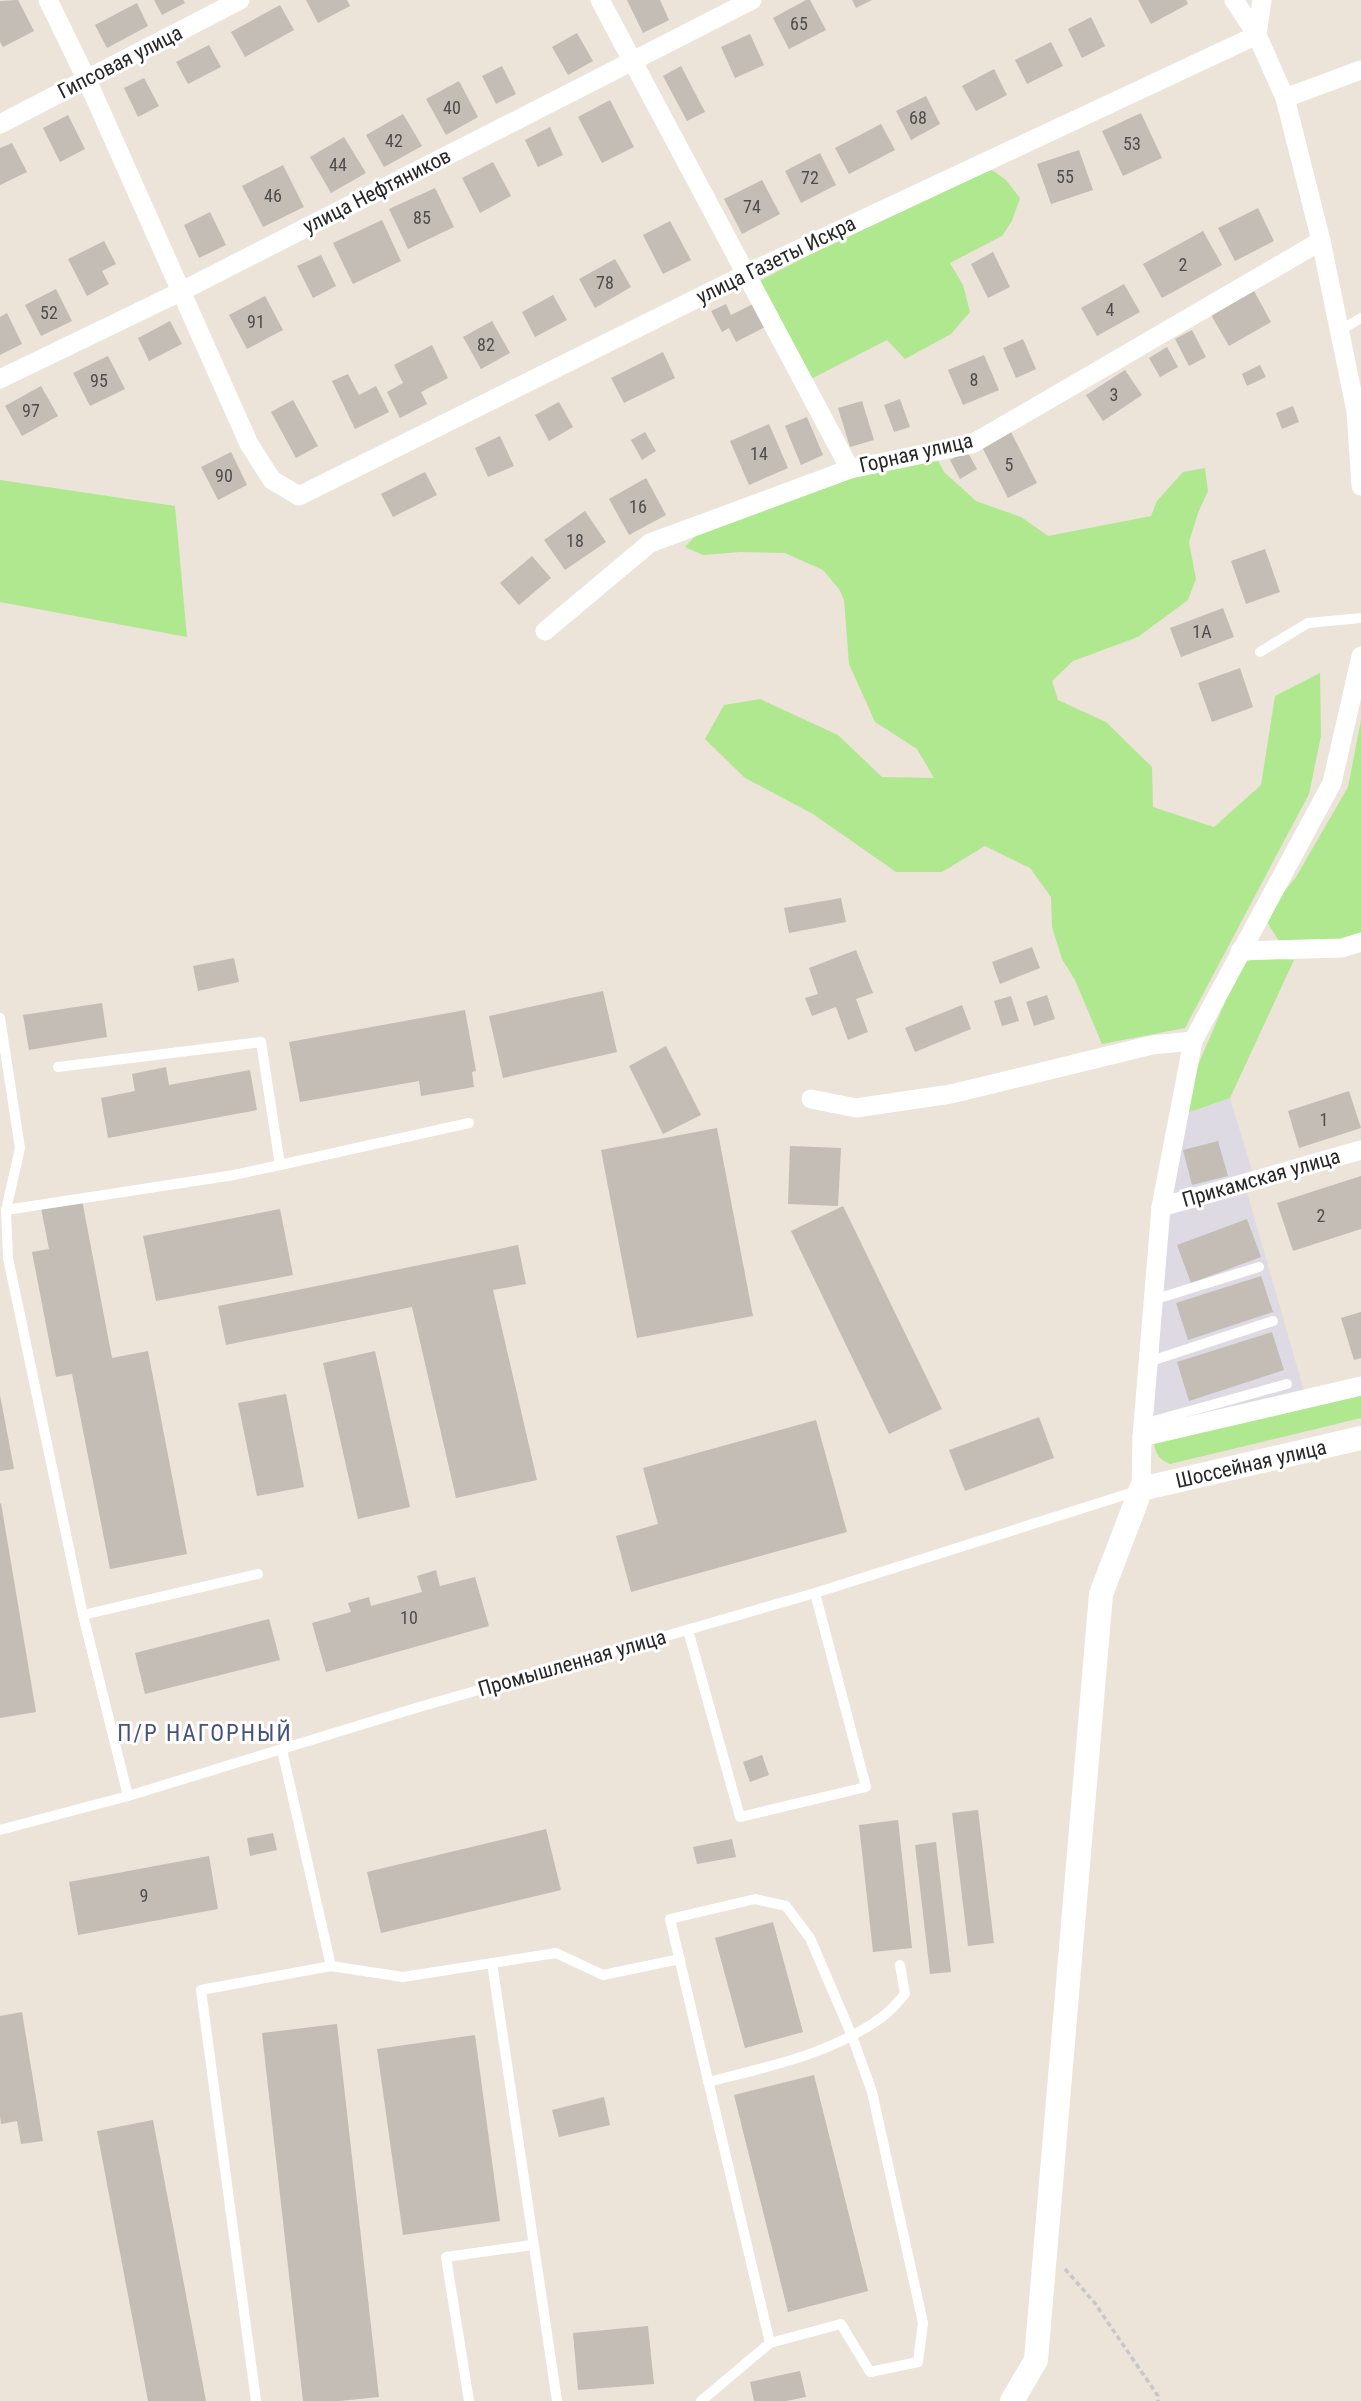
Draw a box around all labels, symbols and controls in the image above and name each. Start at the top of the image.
house number: 65 [790,13,808,34]
street label: Гипсовая улица [54,20,186,104]
house number: 40 [443,97,461,118]
house number: 68 [909,107,927,128]
house number: 42 [385,130,403,151]
house number: 53 [1123,133,1141,154]
street label: улица Нефтяников [299,143,455,239]
house number: 44 [329,154,347,175]
house number: 55 [1056,166,1074,187]
house number: 72 [801,167,819,188]
house number: 46 [264,185,282,206]
house number: 74 [743,196,761,217]
house number: 85 [413,207,431,228]
street label: улица Газеты Искра [692,211,860,309]
house number: 2 [1179,254,1188,275]
house number: 78 [596,272,614,293]
house number: 4 [1106,299,1115,320]
house number: 52 [40,302,58,323]
house number: 91 [247,311,265,332]
house number: 82 [477,334,495,355]
house number: 8 [970,369,978,390]
house number: 95 [90,370,108,391]
house number: 3 [1110,384,1118,405]
house number: 97 [22,400,40,421]
street label: Горная улица [857,428,975,478]
house number: 14 [750,443,768,464]
house number: 5 [1005,454,1014,475]
house number: 90 [215,465,233,486]
house number: 16 [629,496,647,517]
house number: 18 [566,530,584,551]
house number: 1А [1192,621,1212,642]
house number: 1 [1320,1109,1328,1130]
street label: Прикамская улица [1179,1144,1343,1212]
house number: 2 [1317,1205,1326,1226]
street label: Шоссейная улица [1173,1435,1329,1493]
house number: 10 [400,1607,418,1628]
street label: Промышленная улица [475,1625,669,1701]
district label: П/Р НАГОРНЫЙ [117,1719,293,1747]
house number: 9 [140,1885,148,1906]

